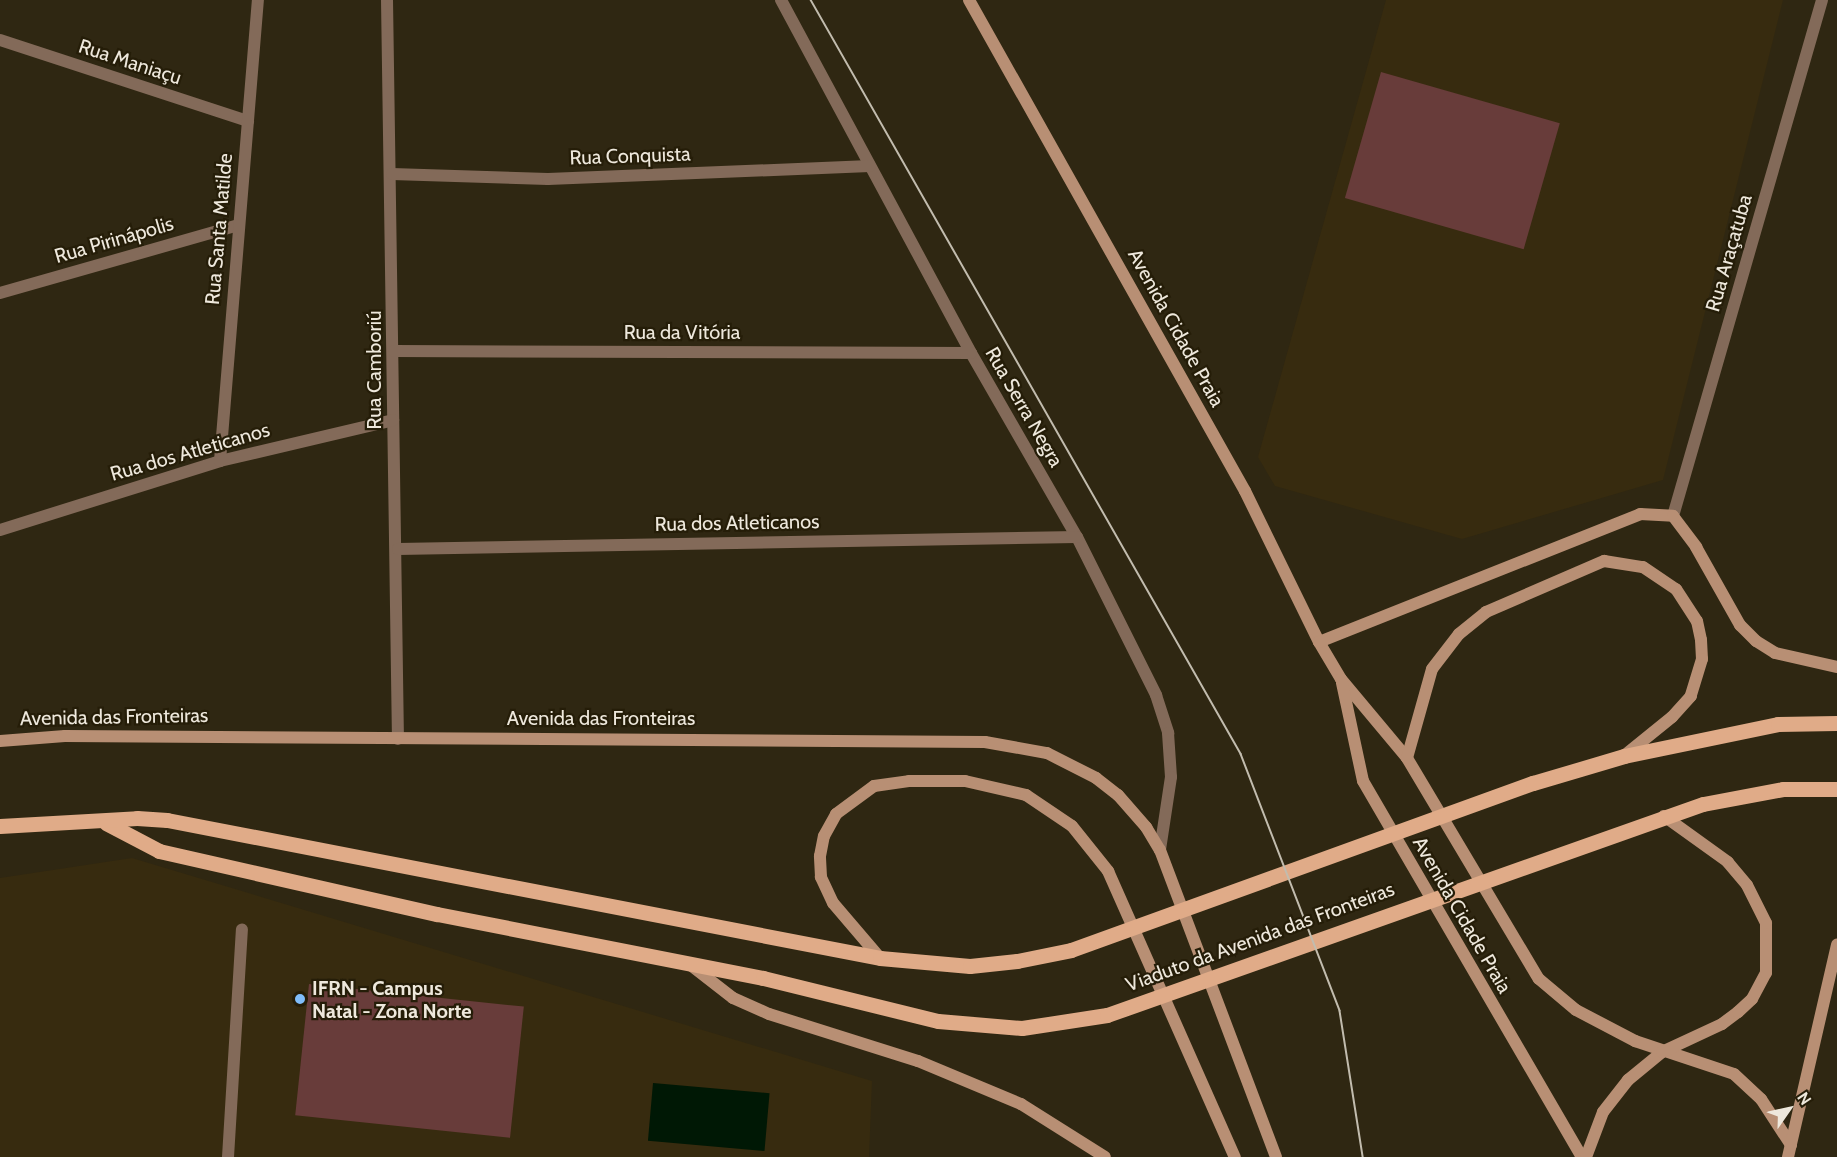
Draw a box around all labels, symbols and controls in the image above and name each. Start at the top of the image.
street label: Rua Maniaçu [76,34,184,90]
street label: Rua Conquista [569,142,691,170]
street label: Rua Santa Matilde [200,152,238,306]
street label: Rua Araçatuba [1701,192,1757,314]
street label: Rua Pirinápolis [52,212,176,268]
street label: Avenida Cidade Praia [1123,245,1229,411]
street label: Rua Camboriú [362,311,386,429]
street label: Rua da Vitória [624,320,740,344]
street label: Rua Serra Negra [980,343,1068,471]
street label: Rua dos Atleticanos [107,418,273,486]
street label: Rua dos Atleticanos [654,510,820,536]
street label: Avenida das Fronteiras [20,703,208,731]
street label: Avenida das Fronteiras [507,706,695,730]
street label: Avenida Cidade Praia [1407,832,1517,998]
street label: Viaduto da Avenida das Fronteiras [1122,877,1398,997]
place label: IFRN - Campus Natal - Zona Norte [312,976,472,1023]
marker: IFRN - Campus Natal - Zona Norte [293,992,307,1006]
north arrow [1759,1079,1819,1139]
text: N [1793,1089,1815,1109]

